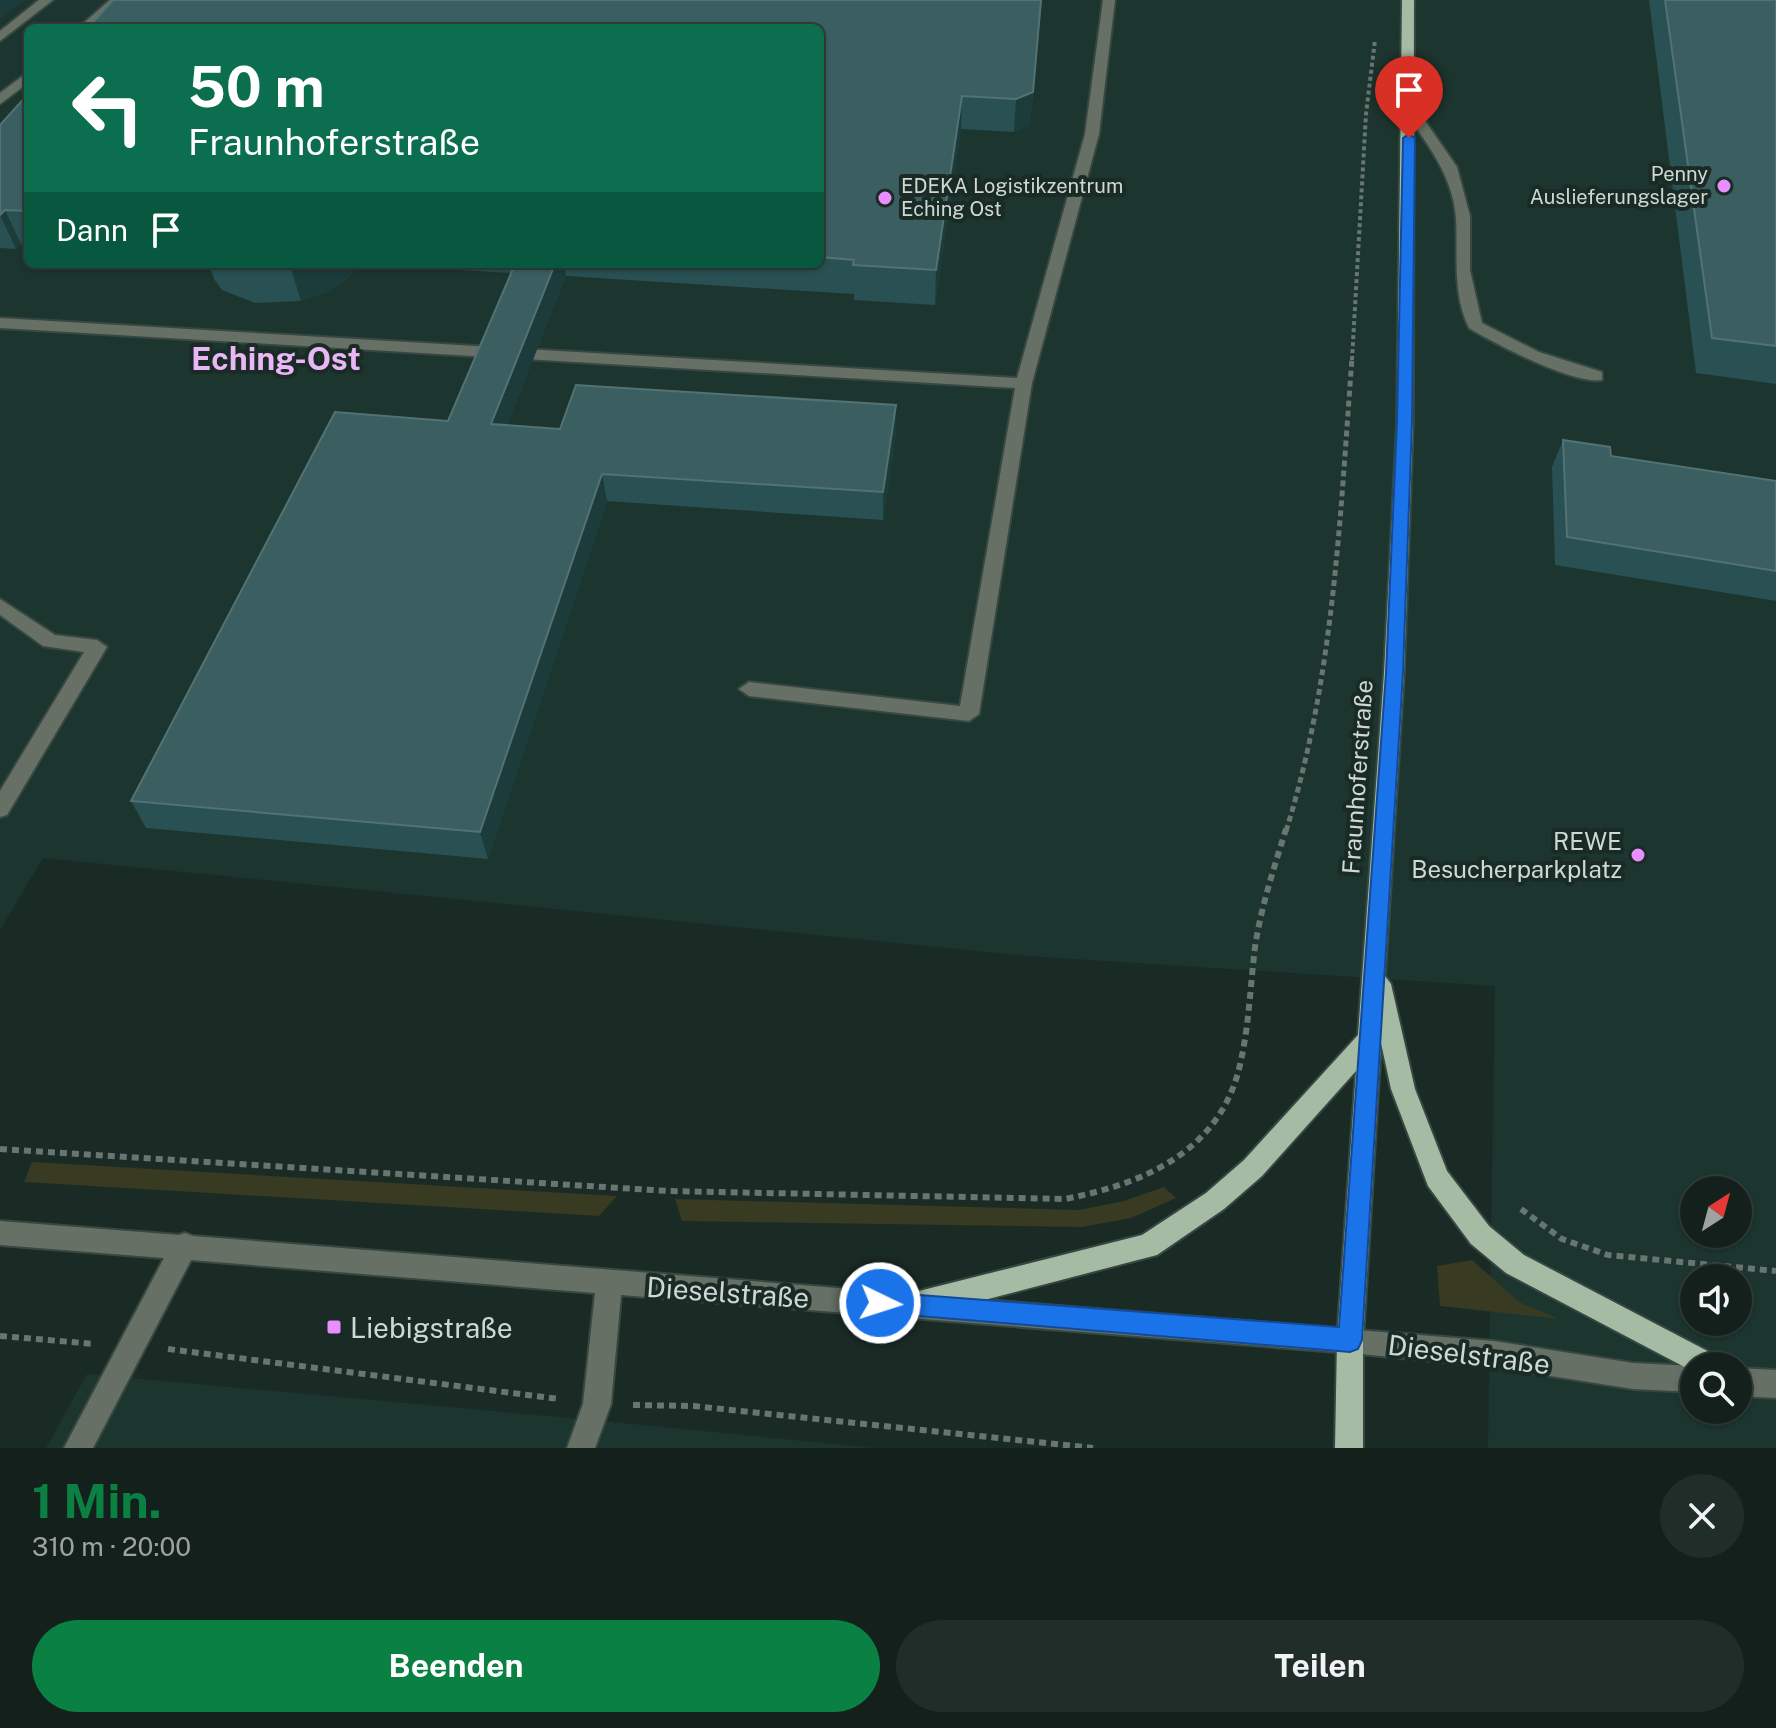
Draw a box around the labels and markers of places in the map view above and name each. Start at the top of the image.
pin [1375,56,1443,138]
place label: Penny Auslieferungslager [1530,162,1708,209]
place label: EDEKA Logistikzentrum Eching Ost [901,174,1123,221]
marker: Penny Auslieferungslager [1715,177,1733,195]
marker: EDEKA Logistikzentrum Eching Ost [876,189,894,207]
place label: REWE Besucherparkplatz [1411,827,1622,883]
marker: REWE Besucherparkplatz [1629,846,1647,864]
place label: Liebigstraße [350,1311,513,1344]
marker: Liebigstraße [325,1318,343,1336]

